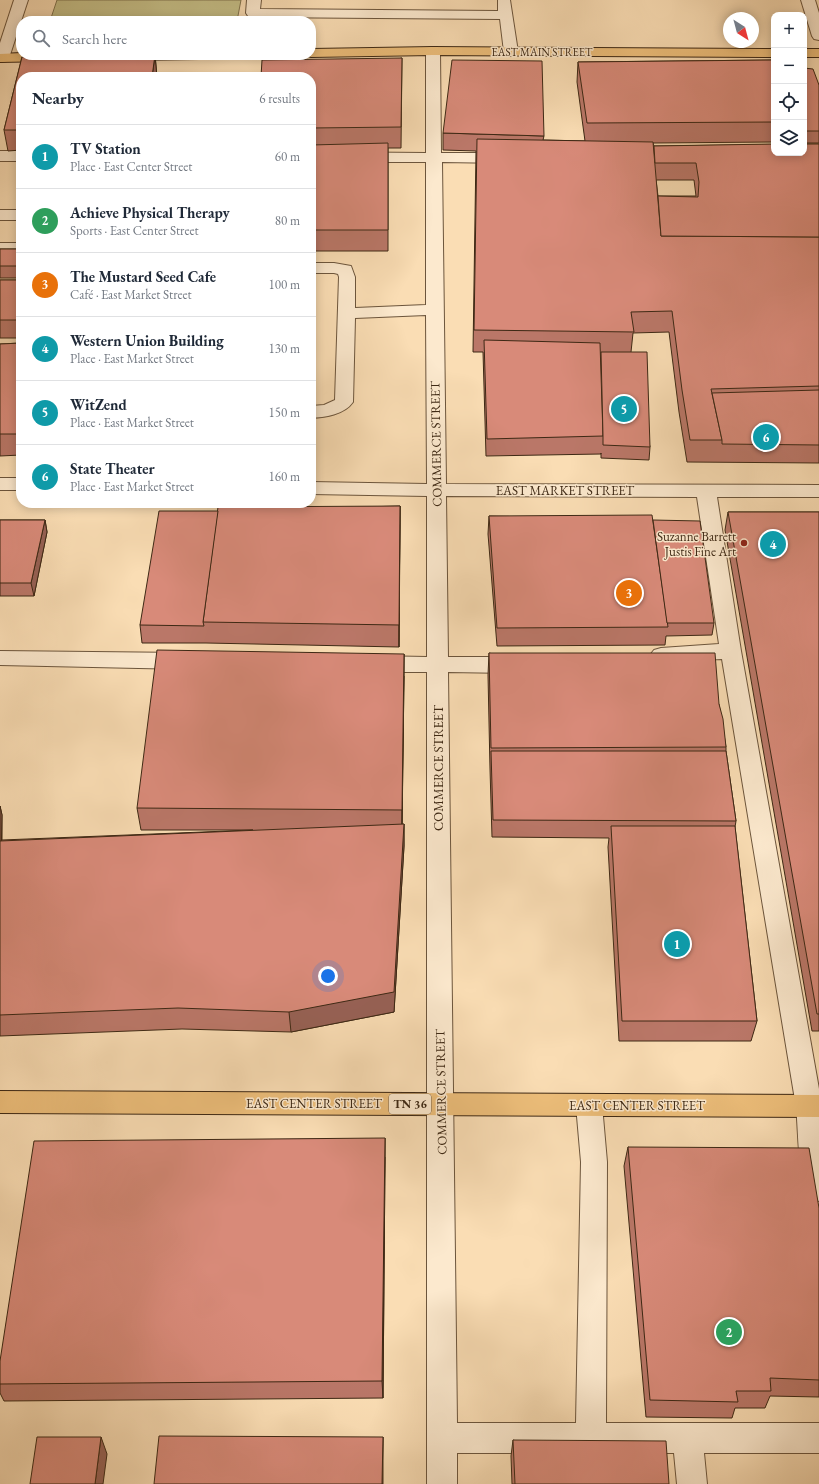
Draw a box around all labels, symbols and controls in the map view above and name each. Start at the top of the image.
north arrow [723,12,759,48]
map controls [771,12,807,156]
button: + [771,12,807,48]
search box [16,16,316,60]
icon: search [30,27,52,49]
text: Search here [62,29,127,48]
street label: EAST MAIN STREET [492,45,593,59]
button: − [771,48,807,84]
button: locate [771,84,807,120]
text: Nearby [32,87,84,109]
text: 6 results [259,90,300,107]
button: layers [771,120,807,156]
text: TV Station [70,139,141,158]
text: 1 [42,148,48,165]
text: 60 m [275,148,300,165]
text: Place · East Center Street [70,158,192,175]
text: Achieve Physical Therapy [70,203,230,222]
text: 2 [42,212,48,229]
text: 80 m [275,212,300,229]
text: Sports · East Center Street [70,222,199,239]
text: The Mustard Seed Cafe [70,267,216,286]
text: 3 [42,276,48,293]
text: 100 m [269,276,300,293]
text: Café · East Market Street [70,286,192,303]
text: Western Union Building [70,331,224,350]
text: 4 [42,340,48,357]
text: 130 m [269,340,300,357]
text: Place · East Market Street [70,350,194,367]
street label: COMMERCE STREET [426,381,446,507]
pin: 5 [611,394,637,424]
text: WitZend [70,395,127,414]
text: 5 [42,404,48,421]
text: 150 m [269,404,300,421]
text: Place · East Market Street [70,414,194,431]
pin: 6 [753,422,779,452]
text: State Theater [70,459,155,478]
text: 6 [42,468,48,485]
text: 160 m [269,468,300,485]
text: Place · East Market Street [70,478,194,495]
street label: EAST MARKET STREET [496,482,635,499]
place label: Suzanne Barrett Justis Fine Art [657,528,736,560]
pin: 4 [760,529,786,559]
marker: Suzanne Barrett Justis Fine Art [739,538,749,548]
pin: 3 [616,578,642,608]
street label: COMMERCE STREET [430,705,447,831]
pin: 1 [664,929,690,959]
your location [318,966,338,986]
street label: COMMERCE STREET [431,1029,451,1155]
road number: TN 36 [389,1094,431,1114]
street label: EAST CENTER STREET [246,1095,382,1112]
street label: EAST CENTER STREET [569,1097,705,1114]
pin: 2 [716,1317,742,1347]

